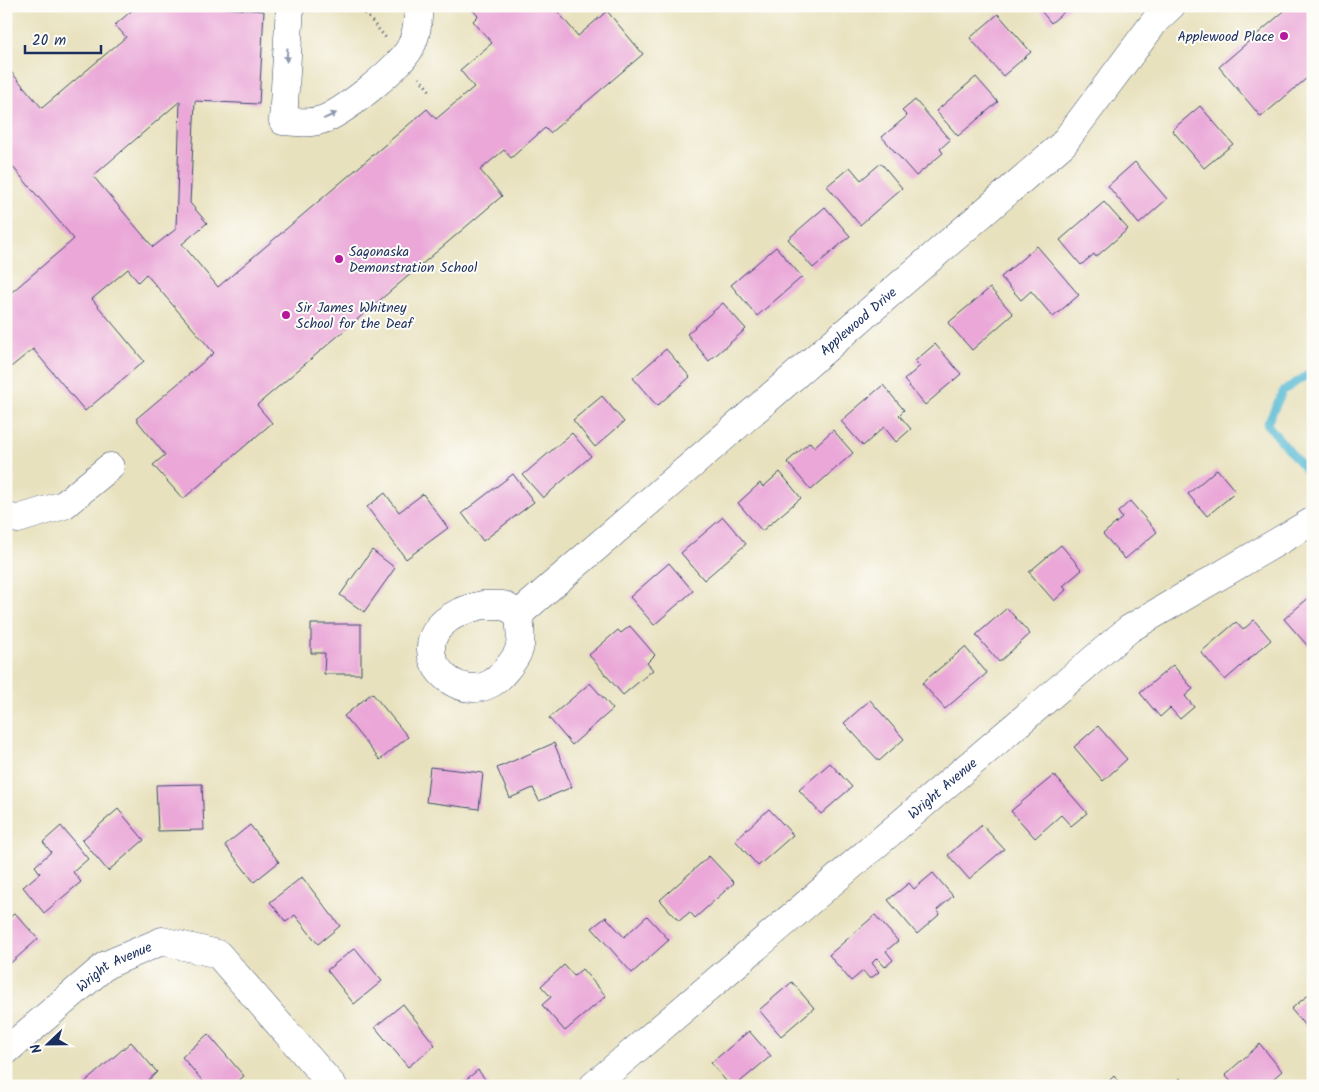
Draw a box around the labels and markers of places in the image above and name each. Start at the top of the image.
place label: Applewood Place [1178,26,1275,48]
marker: Applewood Place [1278,30,1290,42]
place label: Sagonaska Demonstration School [349,241,478,279]
marker: Sagonaska Demonstration School [333,253,345,265]
place label: Sir James Whitney School for the Deaf [296,297,414,335]
marker: Sir James Whitney School for the Deaf [280,309,292,321]

